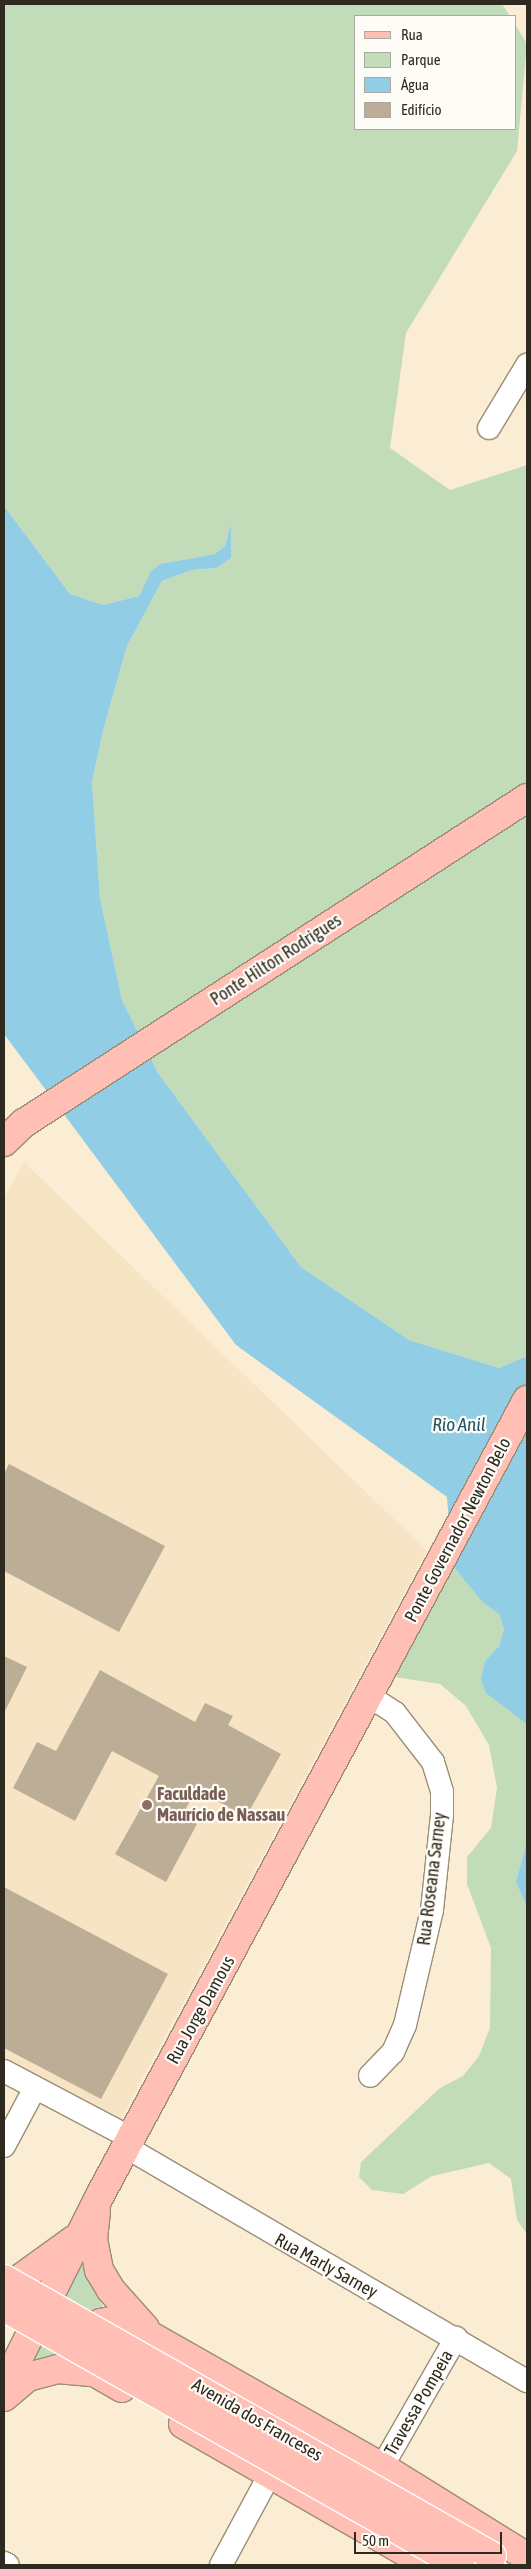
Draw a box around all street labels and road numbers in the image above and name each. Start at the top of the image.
street label: Ponte Hilton Rodrigues [206,910,346,1010]
street label: Ponte Governador Newton Belo [400,1434,516,1626]
street label: Rua Roseana Sarney [413,1811,451,1947]
street label: Rua Jorge Damous [162,1952,240,2068]
street label: Rua Marly Sarney [271,2229,381,2303]
street label: Travessa Pompeia [380,2346,458,2460]
street label: Avenida dos Franceses [188,2374,326,2466]

